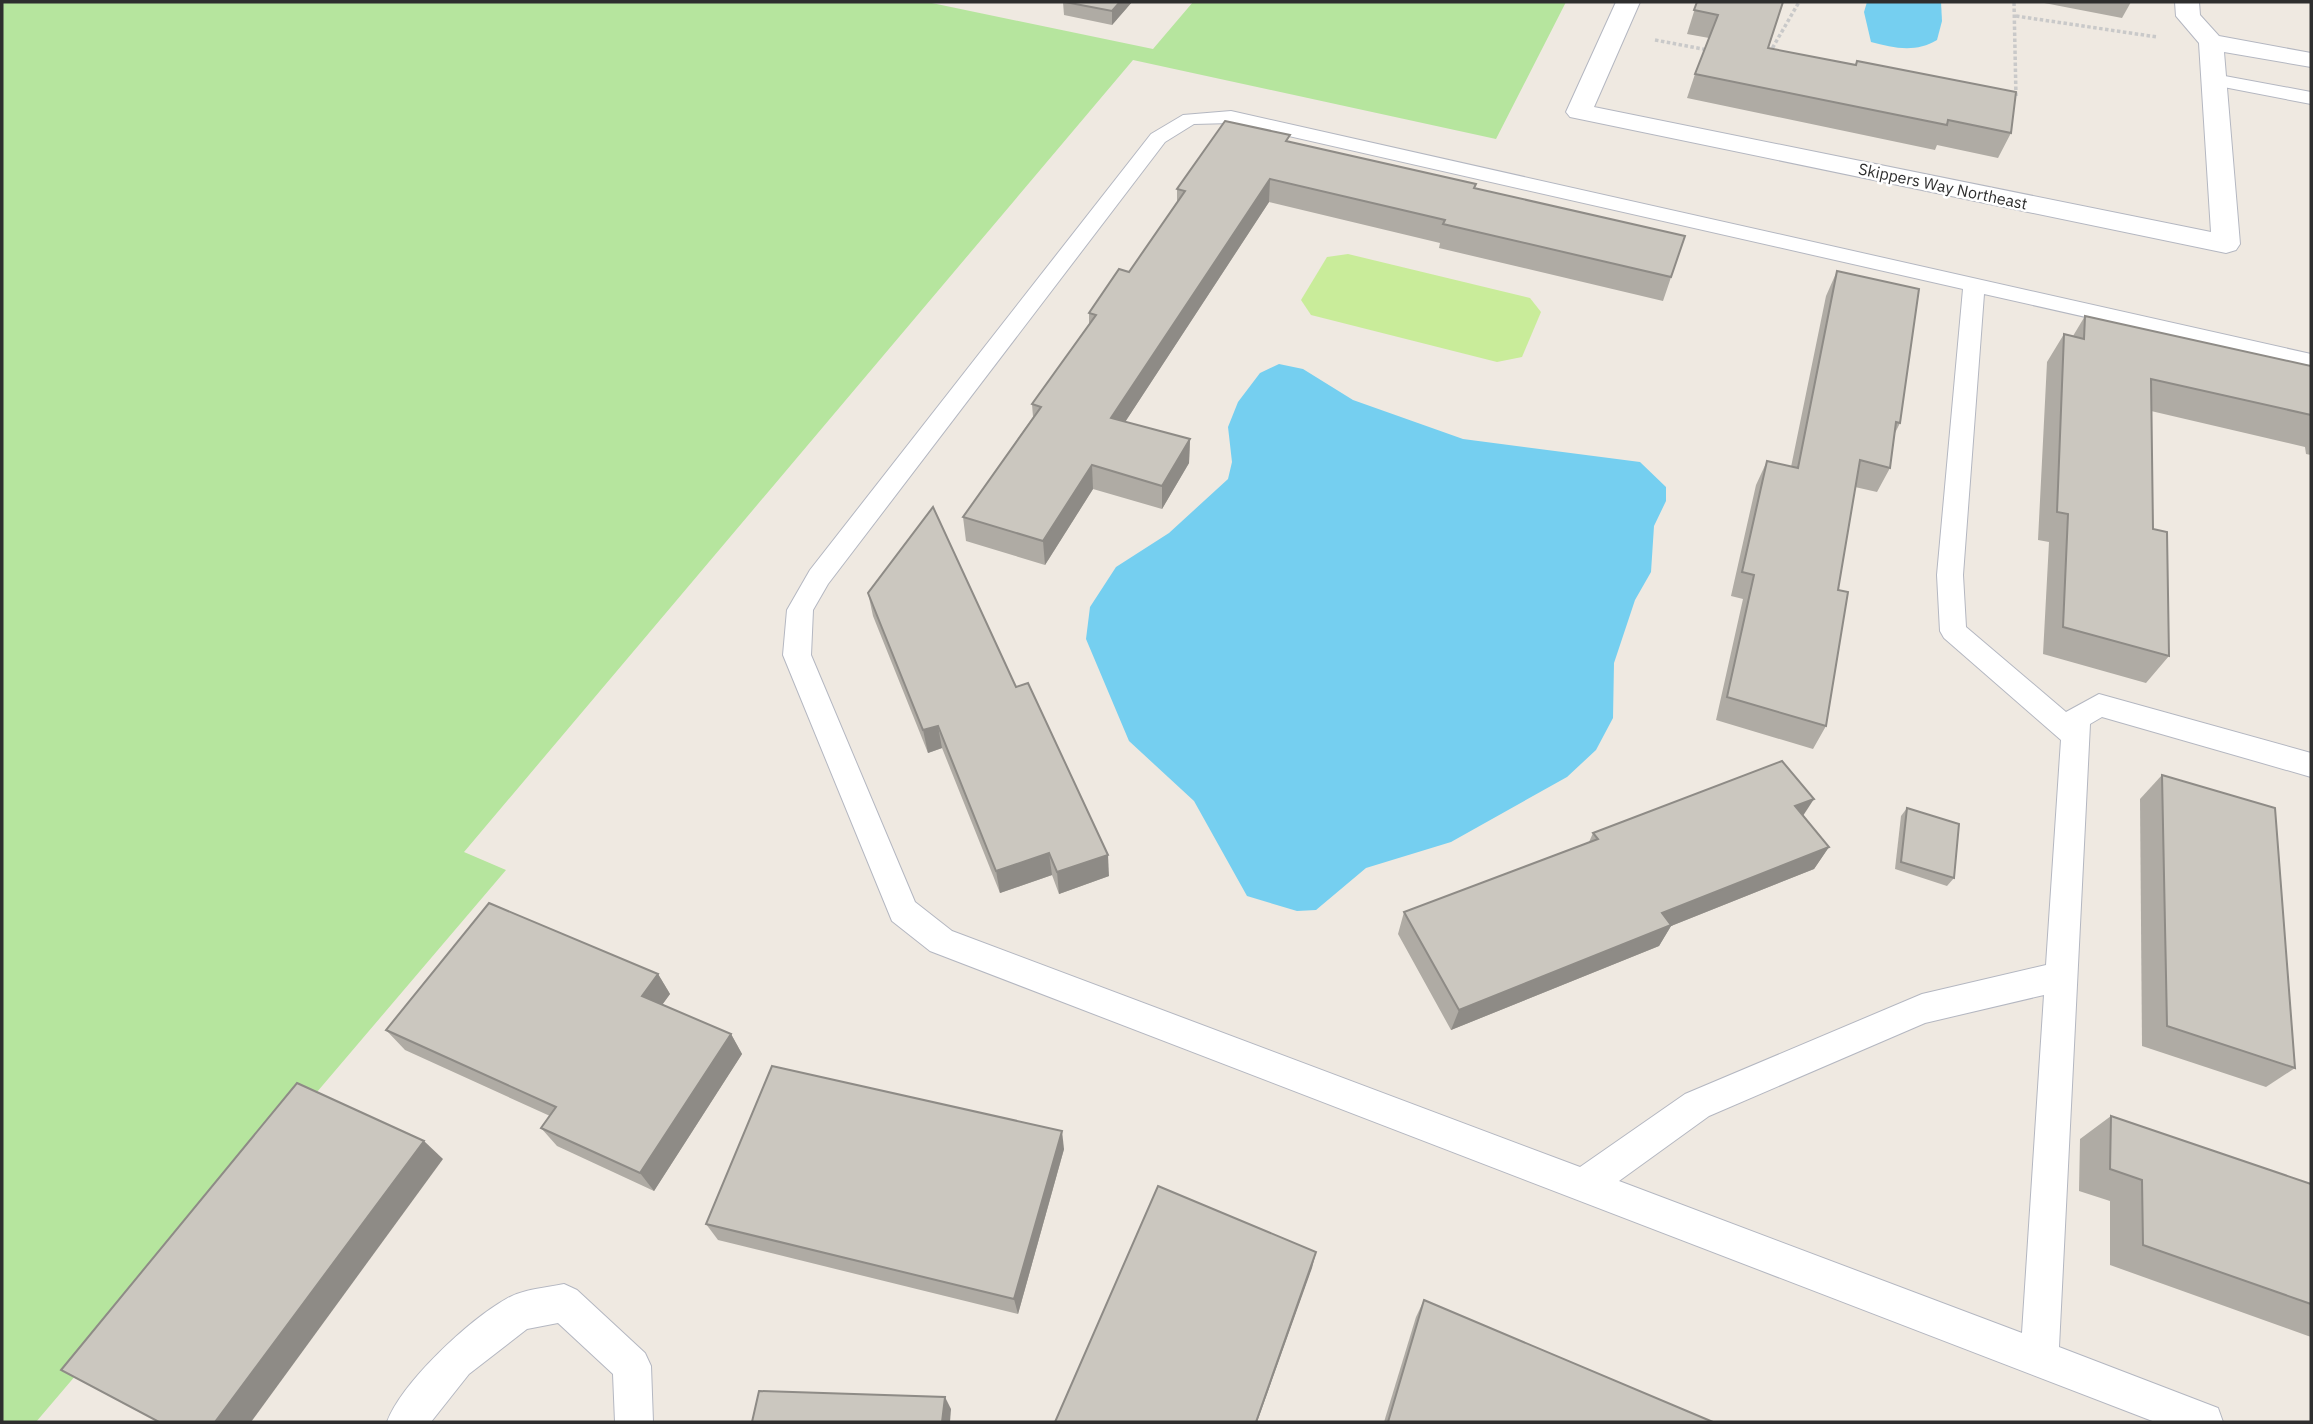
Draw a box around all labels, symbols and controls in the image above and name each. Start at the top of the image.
street label: Skippers Way Northeast [1857,158,2029,214]

